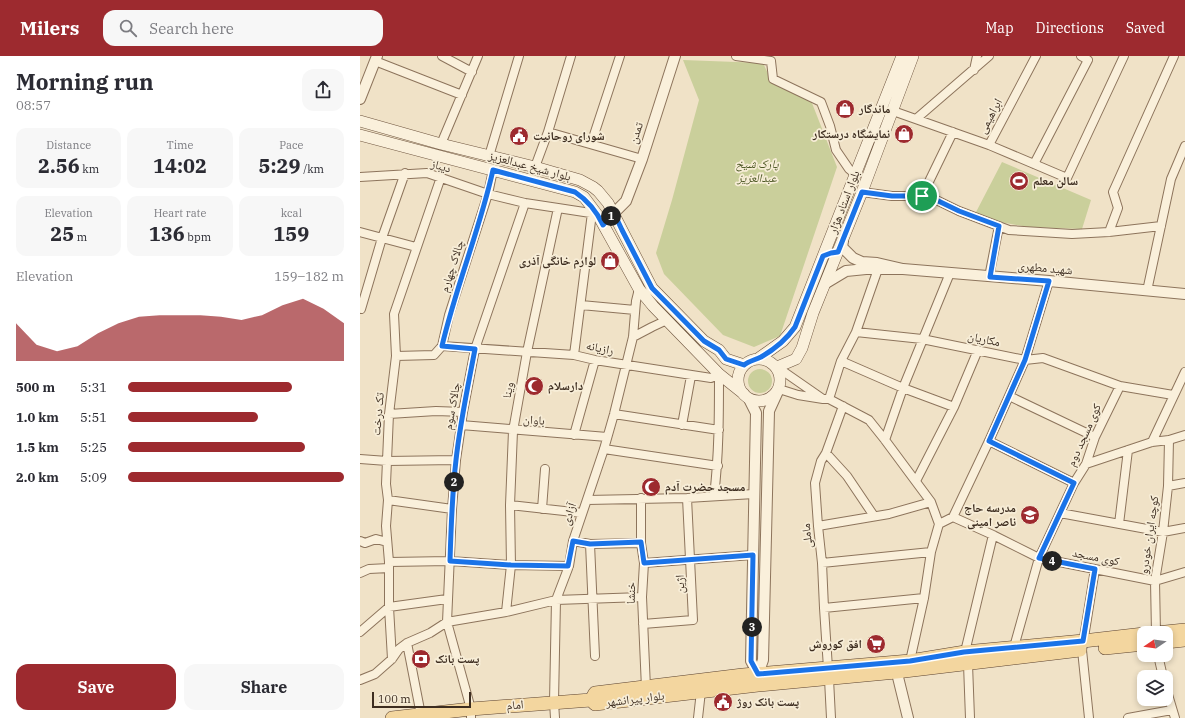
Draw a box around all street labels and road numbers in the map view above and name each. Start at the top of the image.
street label: ابراهیمی [974,96,1005,136]
street label: تمدن [625,120,646,146]
street label: بلوار شیخ عبدالعزیز [486,147,573,184]
street label: دیباز [428,155,453,176]
street label: بلوار استاد هژار [824,168,863,237]
street label: چالاک چهارم [436,237,468,294]
street label: شهید مطهری [1017,258,1073,278]
street label: مکاریان [966,328,1002,349]
street label: رازیانه [585,337,616,358]
street label: چالاک سوم [440,381,464,431]
street label: وینا [499,381,517,399]
street label: تک درخت [368,391,387,436]
street label: کوی مسجد دوم [1063,401,1105,469]
street label: باوان [523,411,545,428]
street label: کوچه ایران خودرو [1136,495,1162,575]
street label: آزادی [558,500,579,527]
street label: ماملی [798,523,815,549]
street label: کوی مسجد [1071,545,1121,569]
street label: اژین [672,574,688,594]
street label: خنشا [623,581,638,604]
street label: بلوار پیرانشهر [604,687,665,710]
street label: امام [506,696,524,714]

